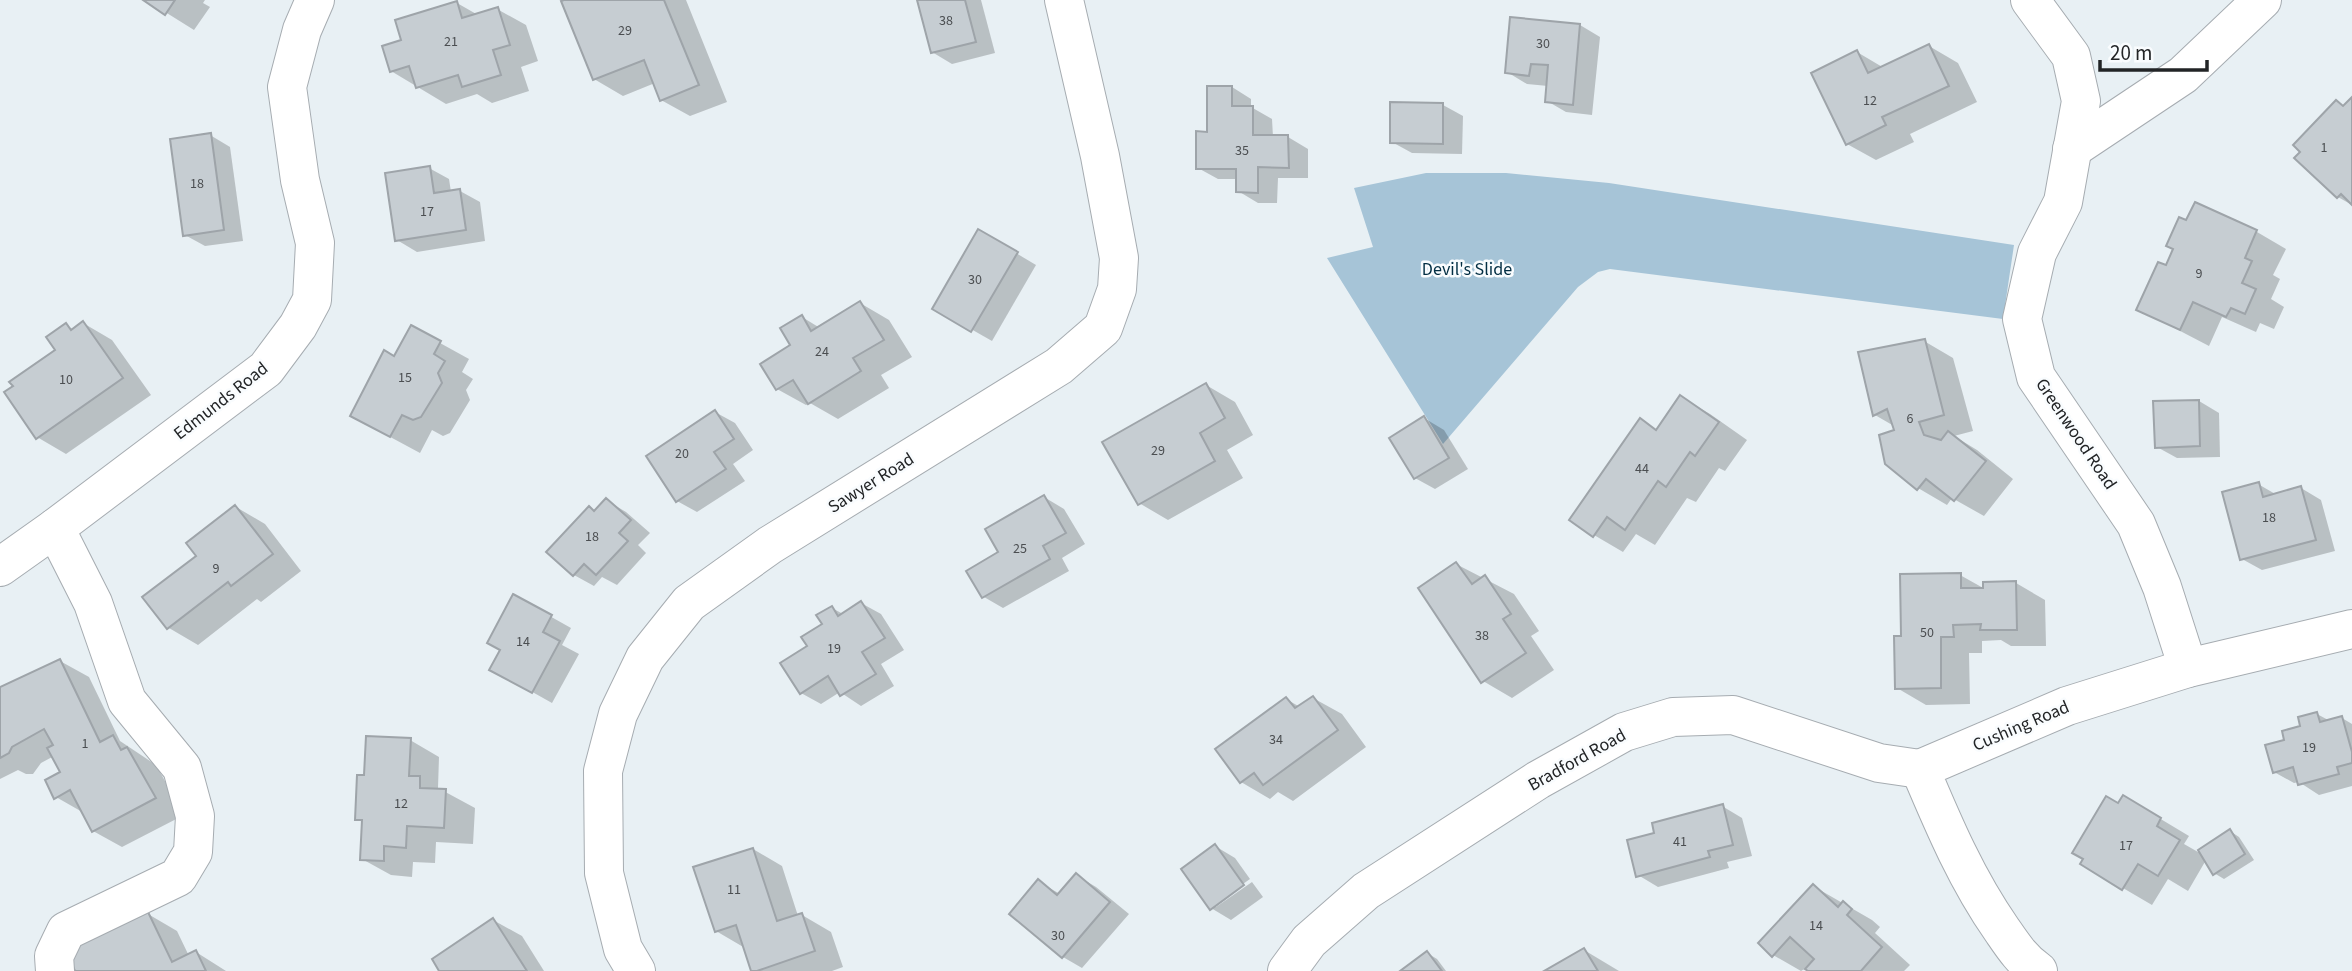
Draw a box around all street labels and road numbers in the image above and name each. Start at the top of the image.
street label: Edmunds Road [169,356,273,446]
street label: Greenwood Road [2029,373,2123,495]
street label: Sawyer Road [823,447,919,519]
street label: Cushing Road [1969,694,2073,758]
street label: Bradford Road [1523,723,1631,797]

